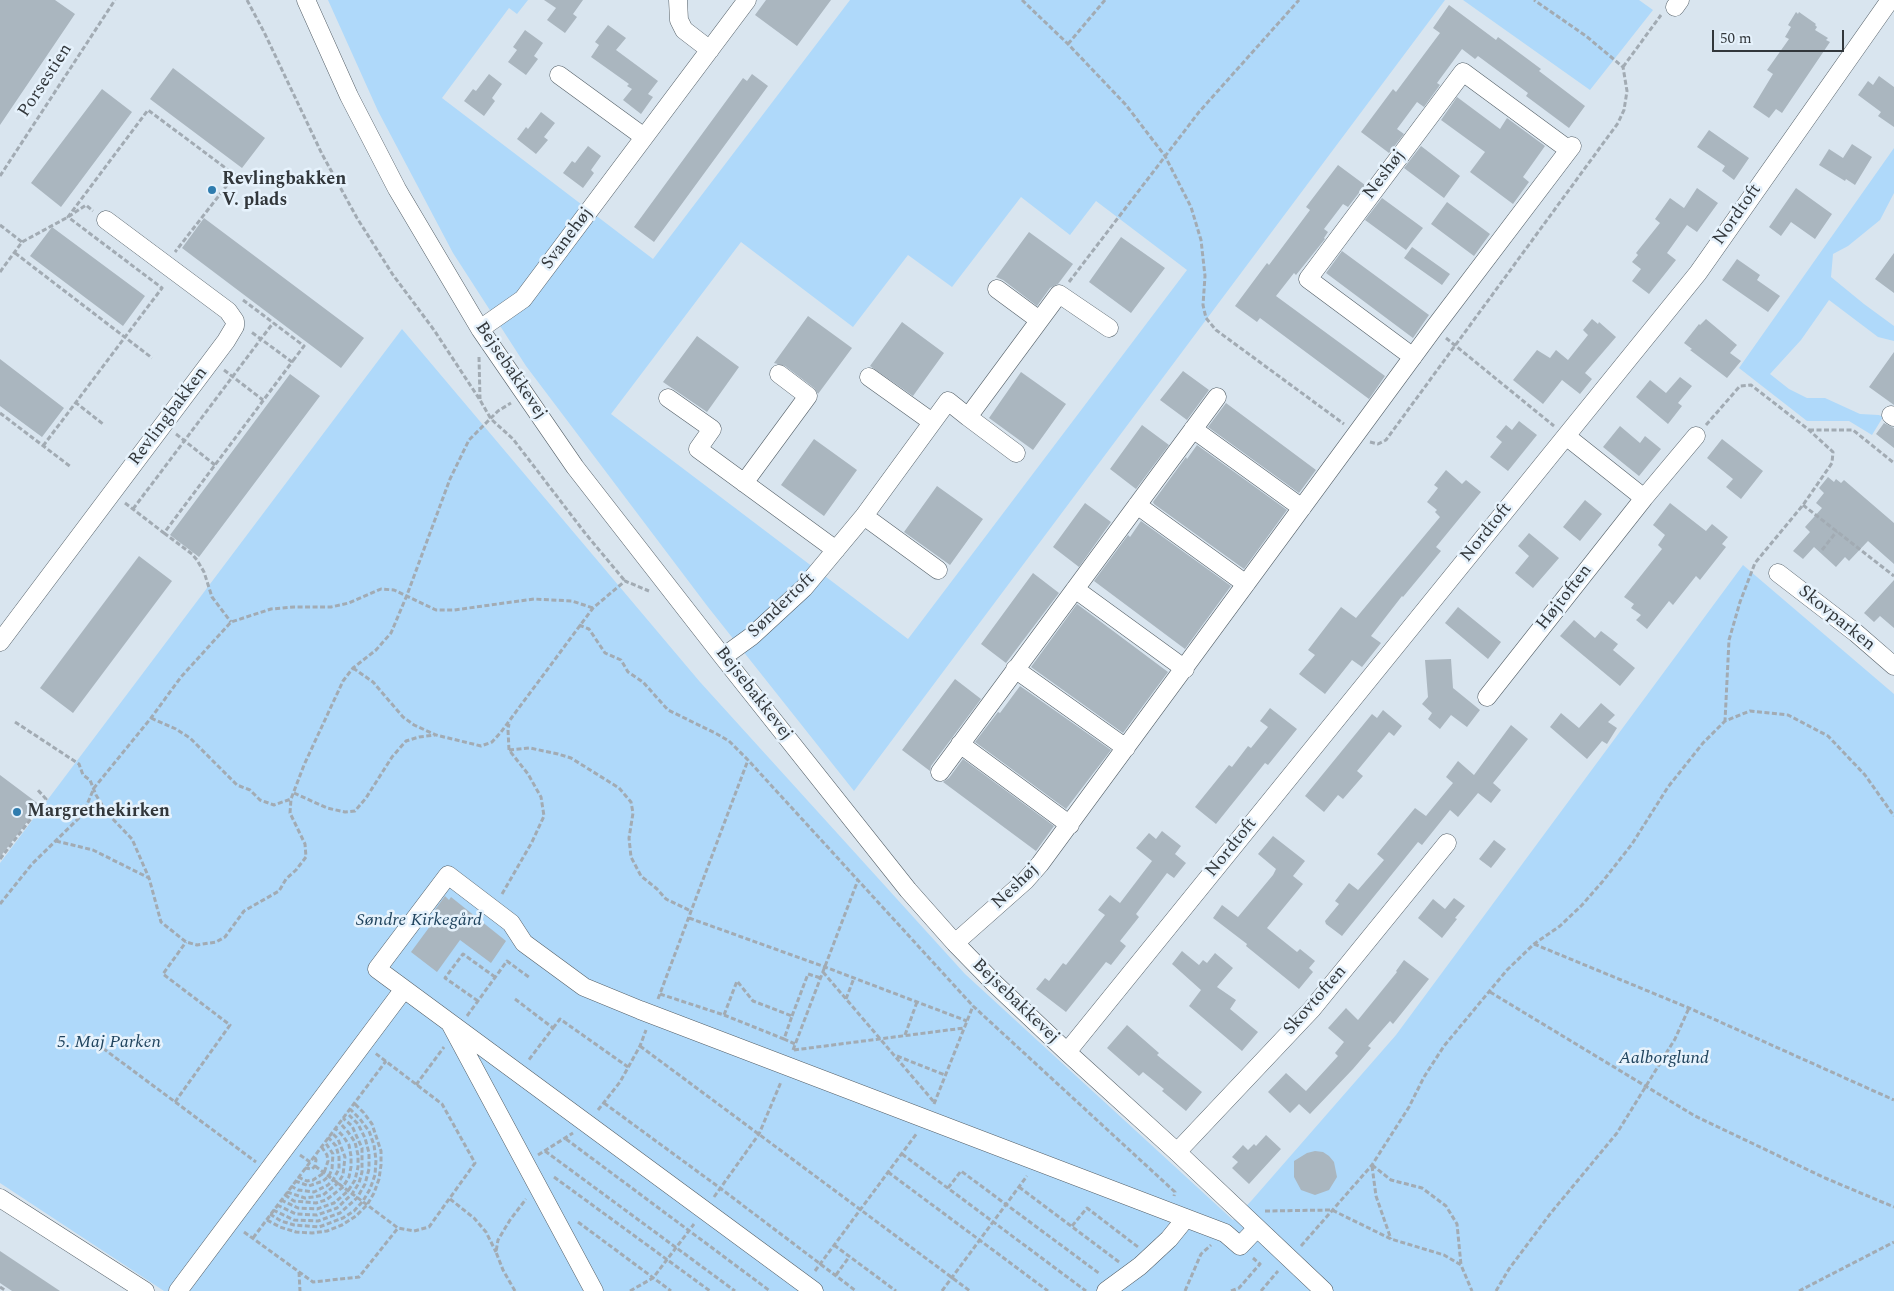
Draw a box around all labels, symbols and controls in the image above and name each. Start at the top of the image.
scale bar [1714,20,1846,52]
text: 50 m [1720,27,1752,50]
street label: Porsestien [14,40,78,122]
street label: Neshøj [1359,146,1411,204]
place label: Revlingbakken V. plads [222,169,346,212]
street label: Nordtoft [1709,180,1767,250]
marker: Revlingbakken V. plads [206,184,218,196]
street label: Svanehøj [538,204,598,274]
street label: Bejsebakkevej [469,318,551,424]
street label: Revlingbakken [125,363,213,471]
street label: Nordtoft [1457,499,1517,567]
street label: Højtoften [1533,561,1597,635]
street label: Søndertoft [744,569,820,643]
street label: Skovparken [1793,581,1879,657]
street label: Bejsebakkevej [710,643,796,745]
place label: Margrethekirken [27,801,170,823]
marker: Margrethekirken [11,806,23,818]
street label: Nordtoft [1202,814,1262,882]
street label: Neshøj [988,860,1044,914]
park label: Søndre Kirkegård [356,910,482,932]
street label: Bejsebakkevej [967,955,1063,1049]
street label: Skovtoften [1280,962,1352,1040]
park label: 5. Maj Parken [57,1032,161,1054]
park label: Aalborglund [1619,1048,1709,1070]

